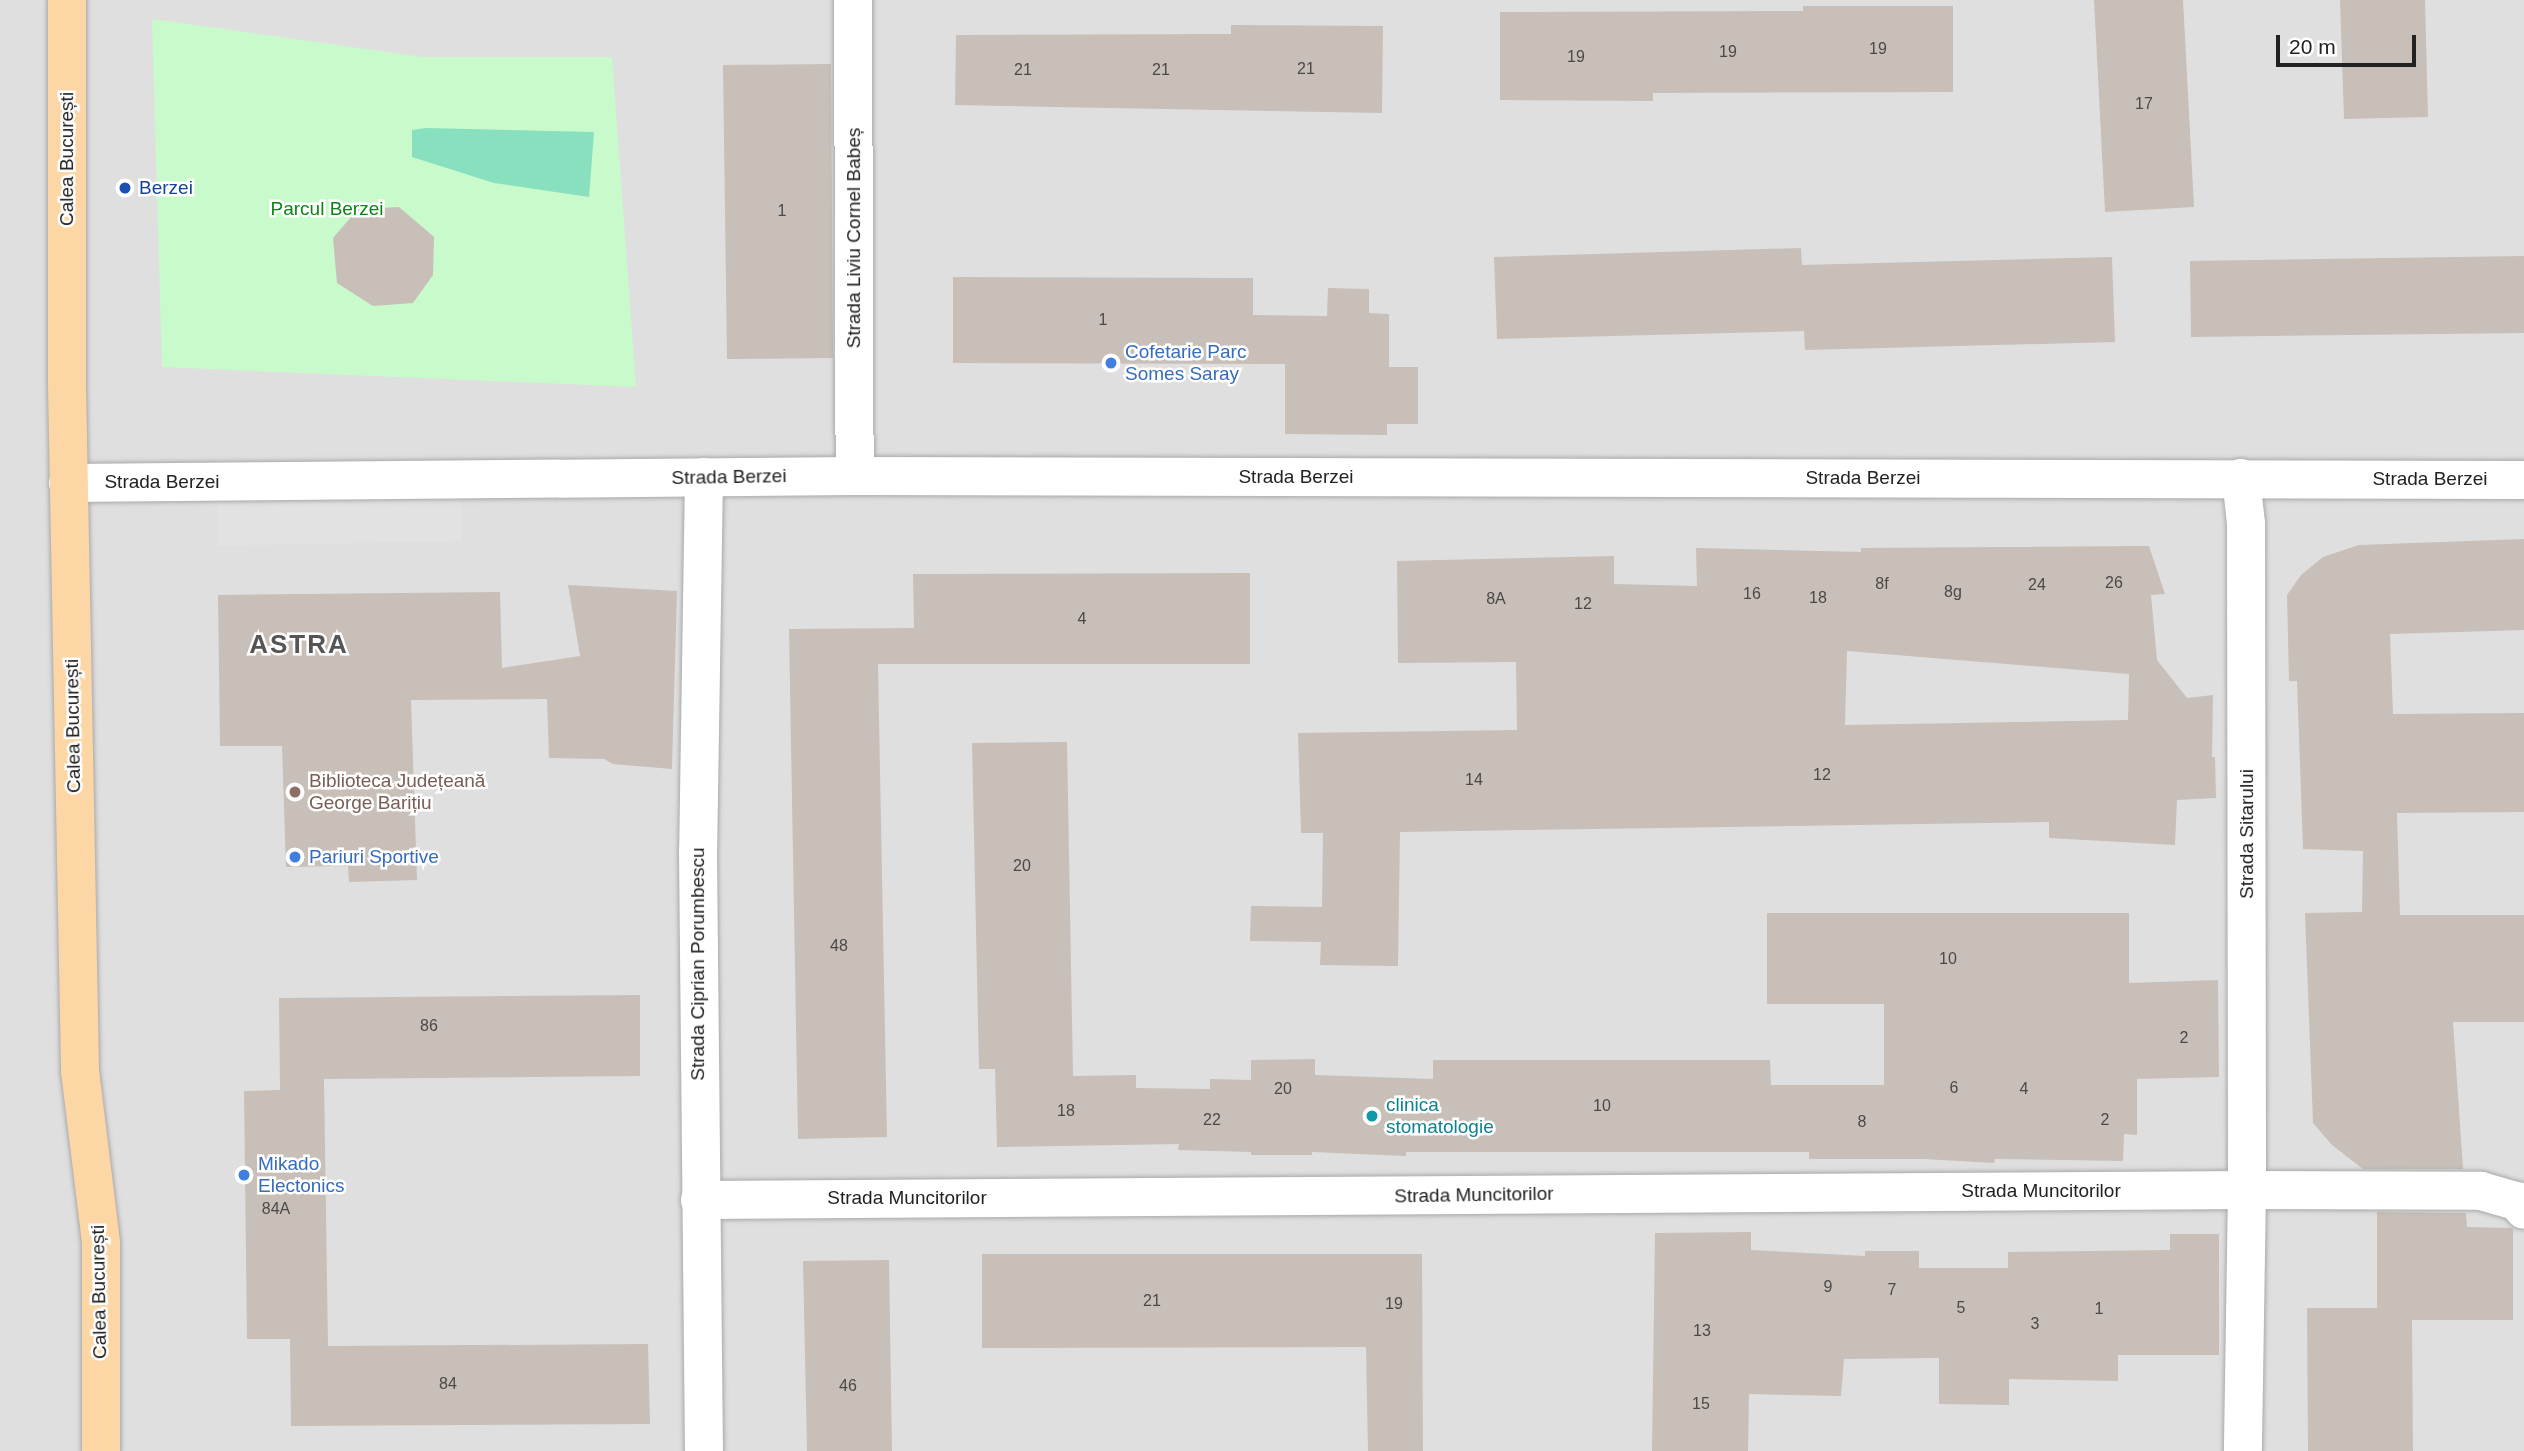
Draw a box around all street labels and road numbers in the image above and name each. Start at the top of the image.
street label: Calea București [56,92,78,226]
street label: Strada Liviu Cornel Babeș [843,128,865,348]
street label: Strada Berzei [671,465,787,489]
street label: Strada Berzei [1238,466,1354,488]
street label: Strada Berzei [1805,467,1921,489]
street label: Strada Berzei [2372,468,2488,490]
street label: Strada Berzei [104,471,220,493]
street label: Calea București [60,659,86,793]
street label: Strada Sitarului [2236,769,2258,899]
street label: Strada Ciprian Porumbescu [687,847,709,1081]
street label: Strada Muncitorilor [1961,1180,2121,1202]
street label: Strada Muncitorilor [1394,1182,1554,1208]
street label: Strada Muncitorilor [827,1187,987,1209]
street label: Calea București [86,1225,112,1359]

